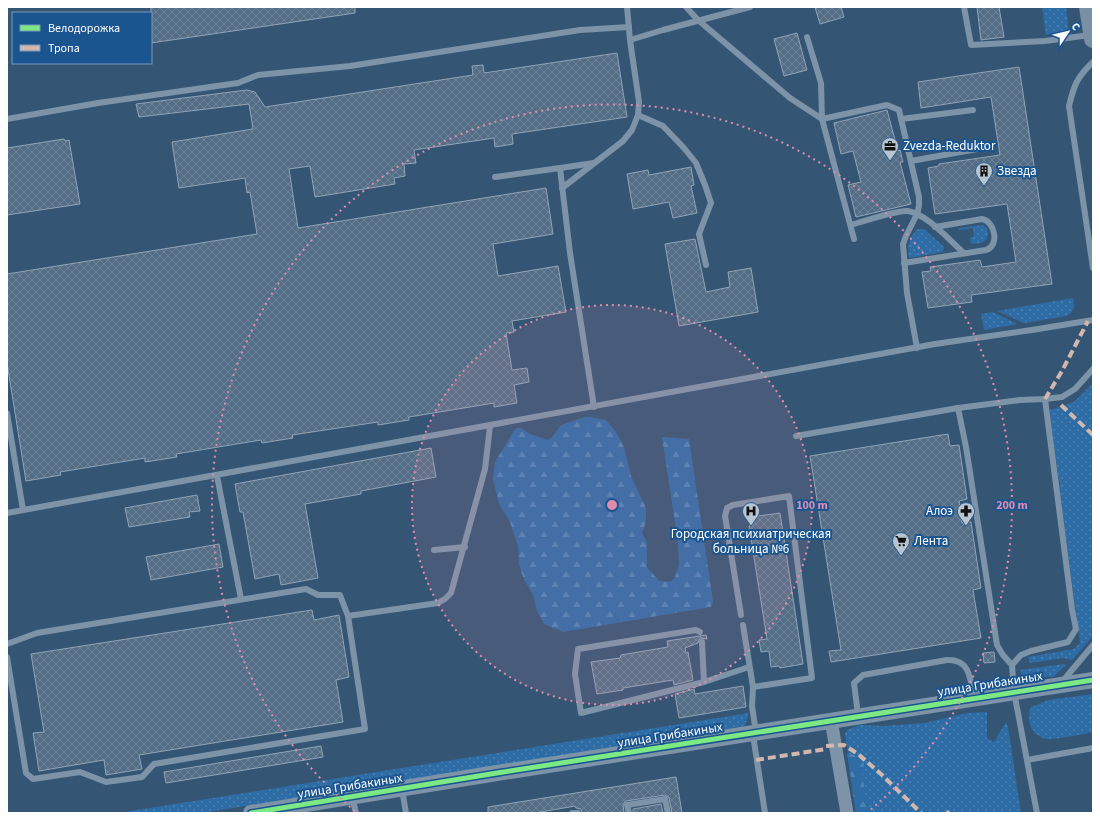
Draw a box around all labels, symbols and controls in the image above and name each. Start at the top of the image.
legend [12,12,152,64]
north arrow [1048,12,1088,52]
text: Велодорожка [48,20,120,37]
text: С [1068,20,1084,34]
text: Тропа [48,40,80,57]
office icon: Zvezda-Reduktor [880,136,900,161]
place label: Zvezda-Reduktor [903,137,996,155]
building icon: Звезда [974,161,994,186]
place label: Звезда [997,162,1037,180]
text: 100 m [796,497,828,514]
text: 200 m [996,497,1028,514]
centre of rings [605,498,619,512]
hospital icon: Городская психиатрическая больница №6 [741,501,761,526]
pharmacy icon: Алоэ [956,501,976,526]
place label: Алоэ [926,502,953,520]
place label: Городская психиатрическая больница №6 [671,525,831,558]
supermarket icon: Лента [891,531,911,556]
place label: Лента [914,532,948,550]
street label: улица Грибакиных [936,667,1044,701]
street label: улица Грибакиных [616,718,724,752]
street label: улица Грибакиных [296,769,404,803]

